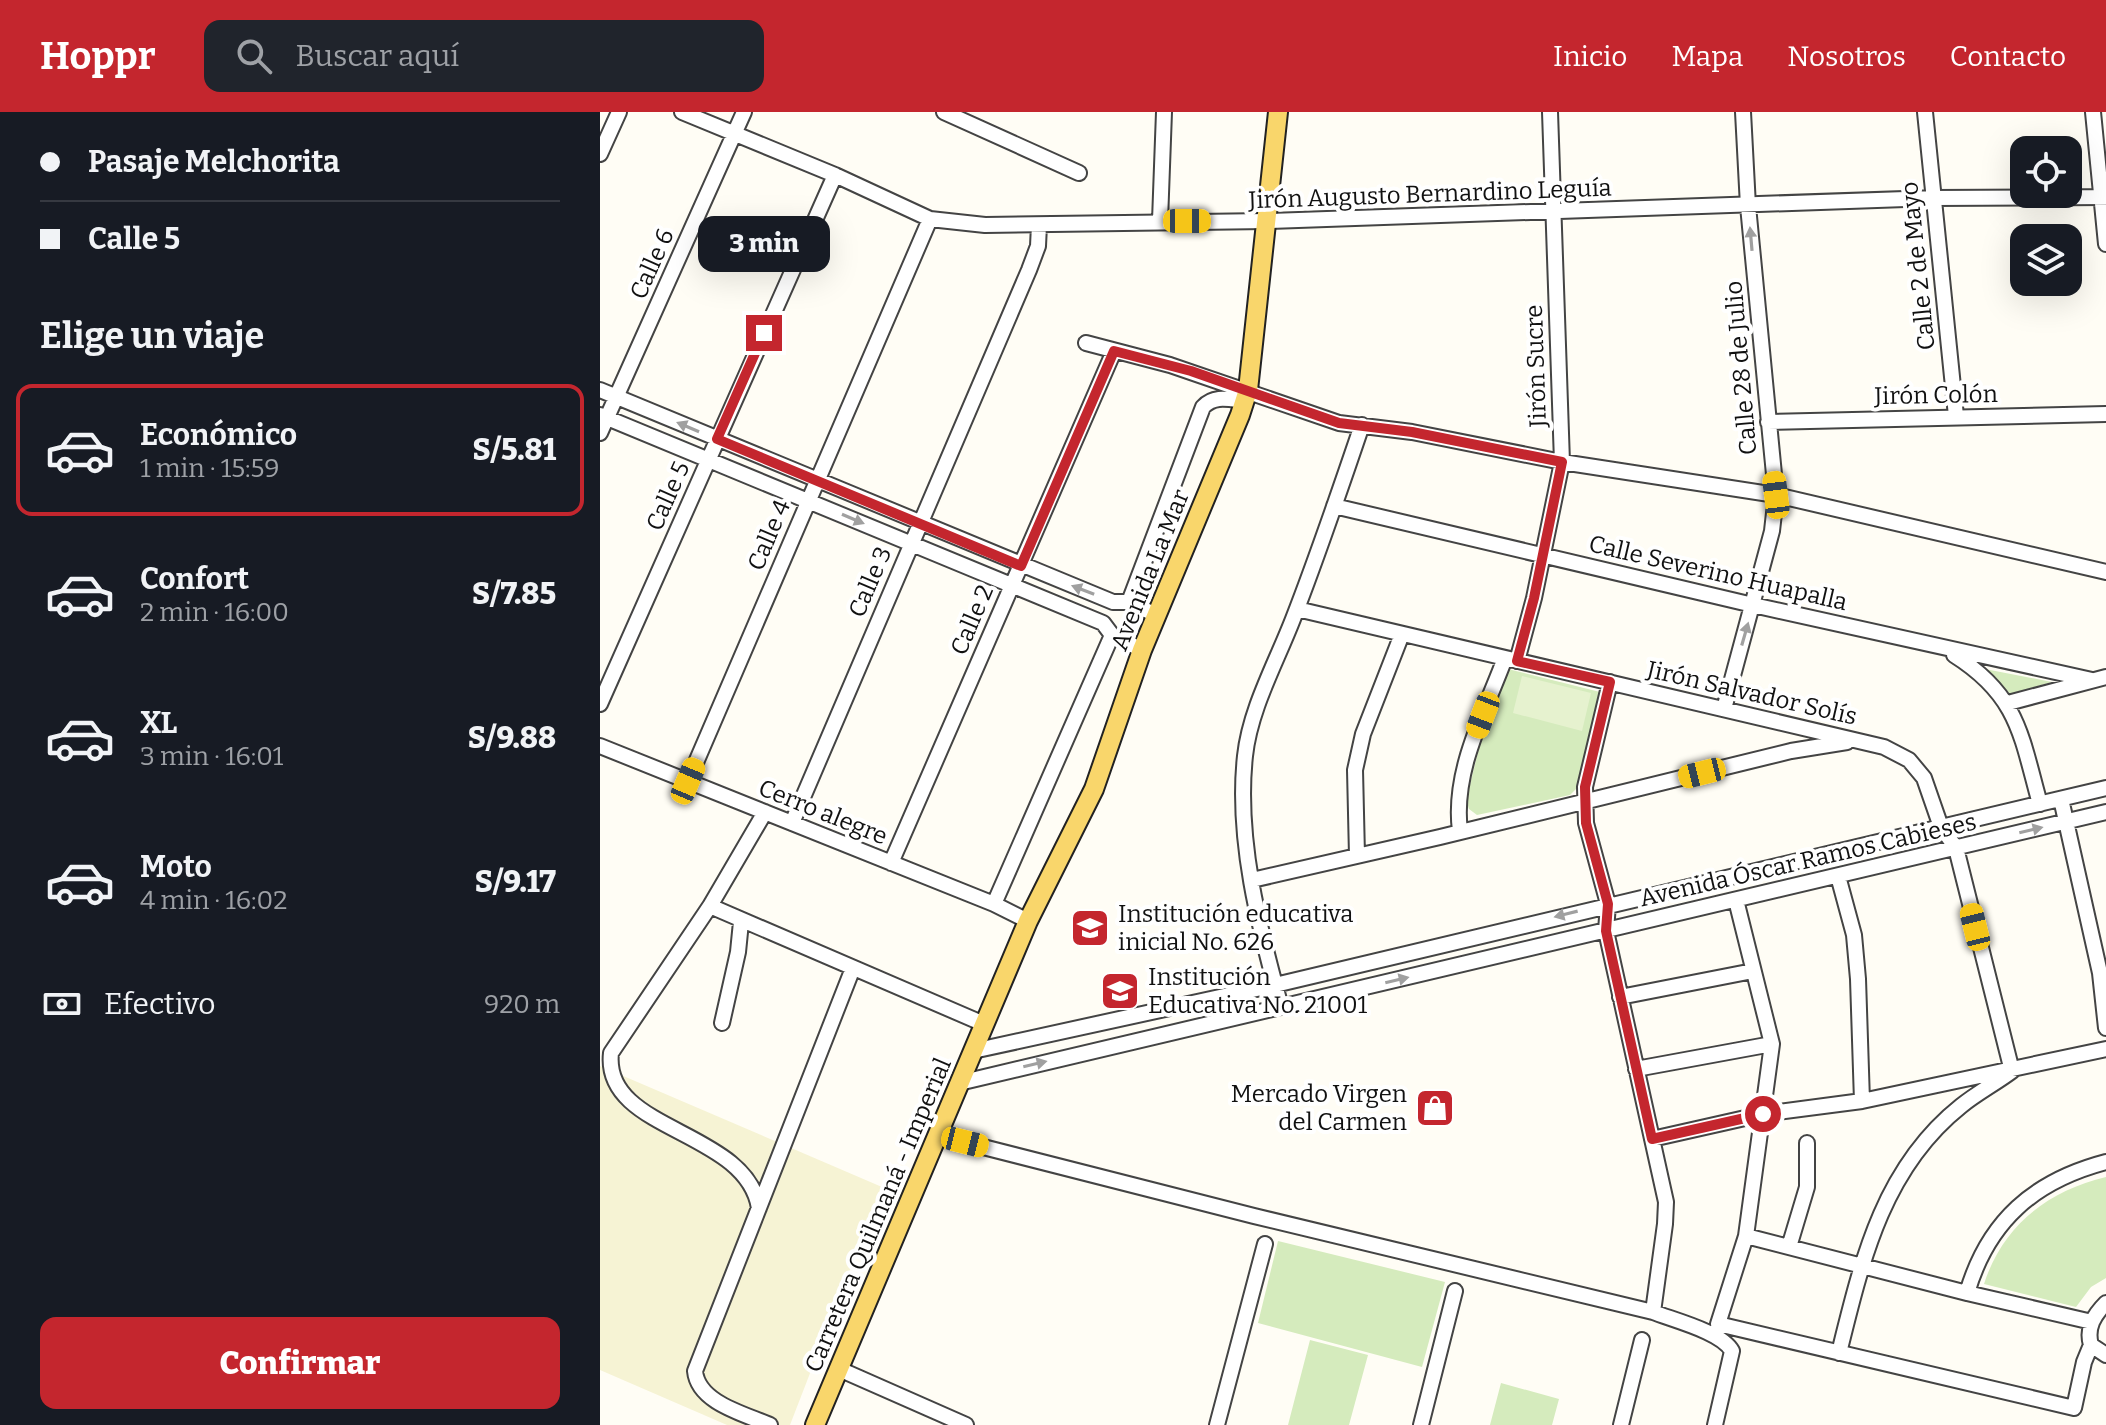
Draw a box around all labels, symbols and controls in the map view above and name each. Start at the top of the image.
search box [204,20,764,92]
text: Hoppr [40,33,156,79]
icon: search [232,34,276,78]
text: Buscar aquí [296,38,459,74]
text: Inicio [1553,40,1627,73]
text: Mapa [1671,40,1743,73]
text: Nosotros [1787,40,1906,73]
text: Contacto [1950,40,2066,73]
map controls [2010,136,2082,296]
button: locate [2010,136,2082,208]
text: Pasaje Melchorita [88,144,340,180]
street label: Jirón Augusto Bernardino Leguía [1247,174,1612,214]
street label: Calle 2 de Mayo [1895,180,1941,352]
car [1163,209,1211,233]
callout: 3 min [698,217,830,273]
text: Calle 5 [88,221,180,257]
button: layers [2010,224,2082,296]
street label: Calle 6 [624,225,680,303]
one-way arrow [1744,226,1757,251]
text: 3 min [729,228,799,259]
street label: Calle 28 de Julio [1719,280,1763,456]
street label: Jirón Sucre [1520,304,1552,429]
text: Elige un viaje [40,314,264,358]
route end [746,315,782,351]
street label: Jirón Colón [1873,380,1998,410]
icon: car [44,414,116,486]
text: Económico [140,417,297,453]
one-way arrow [676,420,700,433]
text: S/5.81 [472,432,556,468]
text: 1 min · 15:59 [140,453,279,484]
street label: Calle 5 [640,457,696,535]
car [1761,470,1791,520]
street label: Avenida La Mar [1105,485,1195,655]
street label: Calle 4 [742,496,796,574]
one-way arrow [841,513,865,526]
street label: Calle Severino Huapalla [1586,530,1850,616]
street label: Calle 3 [843,543,897,621]
icon: car [44,558,116,630]
text: Confort [140,561,249,597]
text: S/7.85 [472,576,556,612]
street label: Calle 2 [945,581,999,659]
one-way arrow [1071,583,1095,596]
text: 2 min · 16:00 [140,597,289,628]
one-way arrow [1739,621,1752,645]
street label: Jirón Salvador Solís [1643,655,1860,731]
car [1463,688,1503,742]
icon: car [44,702,116,774]
text: XL [140,705,177,741]
text: S/9.88 [468,720,556,756]
text: 3 min · 16:01 [140,741,283,772]
car [668,754,708,808]
car [1676,756,1728,790]
street label: Cerro alegre [755,773,891,851]
street label: Avenida Óscar Ramos Cabieses [1637,808,1979,912]
one-way arrow [2019,823,2044,835]
icon: car [44,846,116,918]
text: Moto [140,849,212,885]
text: S/9.17 [475,864,556,900]
text: 4 min · 16:02 [140,885,287,916]
place label: Institución educativa inicial No. 626 [1118,900,1353,956]
car [1958,901,1992,953]
school or university icon: Institución educativa inicial No. 626 [1069,907,1111,949]
one-way arrow [1554,908,1579,921]
place label: Institución Educativa No. 21001 [1148,963,1368,1019]
school or university icon: Institución Educativa No. 21001 [1099,970,1141,1012]
one-way arrow [1385,973,1410,985]
icon: cash [40,982,84,1026]
text: Efectivo [104,986,216,1022]
text: 920 m [484,989,560,1020]
street label: Carretera Quilmaná - Imperial [799,1054,957,1376]
one-way arrow [1022,1057,1047,1069]
place label: Mercado Virgen del Carmen [1231,1080,1407,1136]
shop icon: Mercado Virgen del Carmen [1414,1087,1456,1129]
route start [1745,1096,1781,1132]
car [939,1125,991,1159]
button: Confirmar [40,1317,560,1409]

